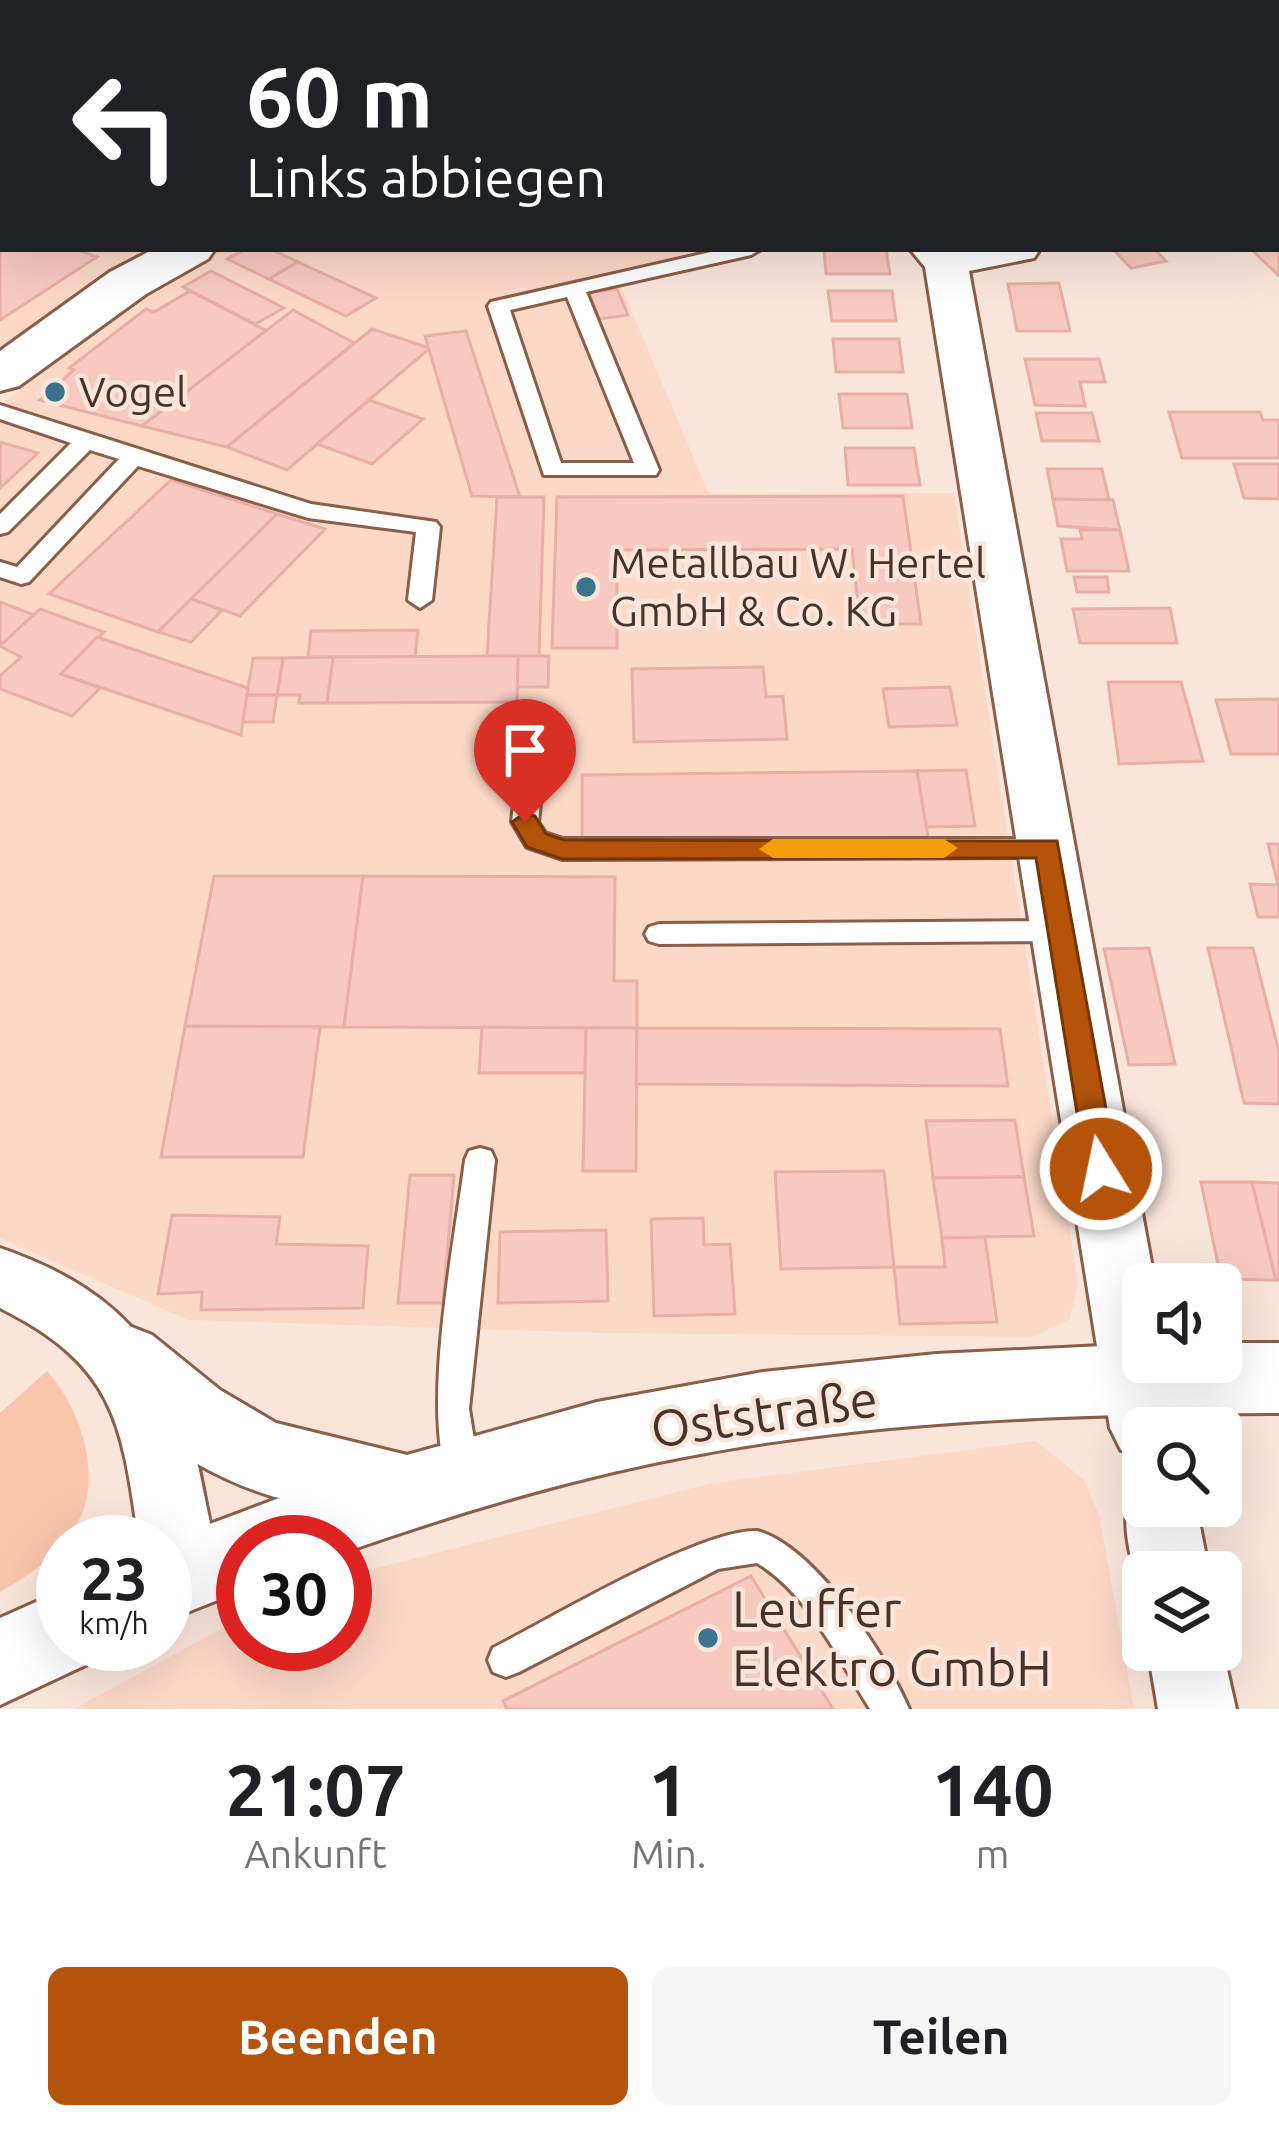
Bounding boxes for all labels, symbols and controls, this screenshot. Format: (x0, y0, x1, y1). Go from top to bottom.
icon: left (48, 48, 204, 204)
text: 60 m (246, 49, 433, 143)
text: Links abbiegen (246, 147, 606, 207)
place label: Vogel (79, 368, 187, 415)
marker: Vogel (42, 379, 68, 405)
place label: Metallbau W. Hertel GmbH & Co. KG (610, 539, 986, 634)
marker: Metallbau W. Hertel GmbH & Co. KG (573, 574, 599, 600)
pin (474, 699, 576, 822)
icon: arrive (492, 717, 558, 783)
position arrow (1038, 1106, 1164, 1232)
map controls (1122, 1263, 1242, 1671)
button: sound (1122, 1263, 1242, 1383)
street label: Oststraße (647, 1368, 881, 1458)
button: search (1122, 1407, 1242, 1527)
speed limit sign: 30 (216, 1515, 372, 1671)
text: 23 (80, 1544, 148, 1611)
button: layers (1122, 1551, 1242, 1671)
place label: Leuffer Elektro GmbH (732, 1579, 1052, 1696)
text: km/h (79, 1606, 149, 1640)
marker: Leuffer Elektro GmbH (695, 1625, 721, 1651)
text: 21:07 (225, 1749, 406, 1830)
text: 1 (648, 1749, 689, 1830)
text: 140 (932, 1749, 1054, 1830)
text: Ankunft (245, 1832, 387, 1875)
text: Min. (631, 1832, 706, 1875)
text: m (976, 1832, 1009, 1875)
button: Beenden (48, 1967, 628, 2105)
button: Teilen (652, 1967, 1231, 2105)

